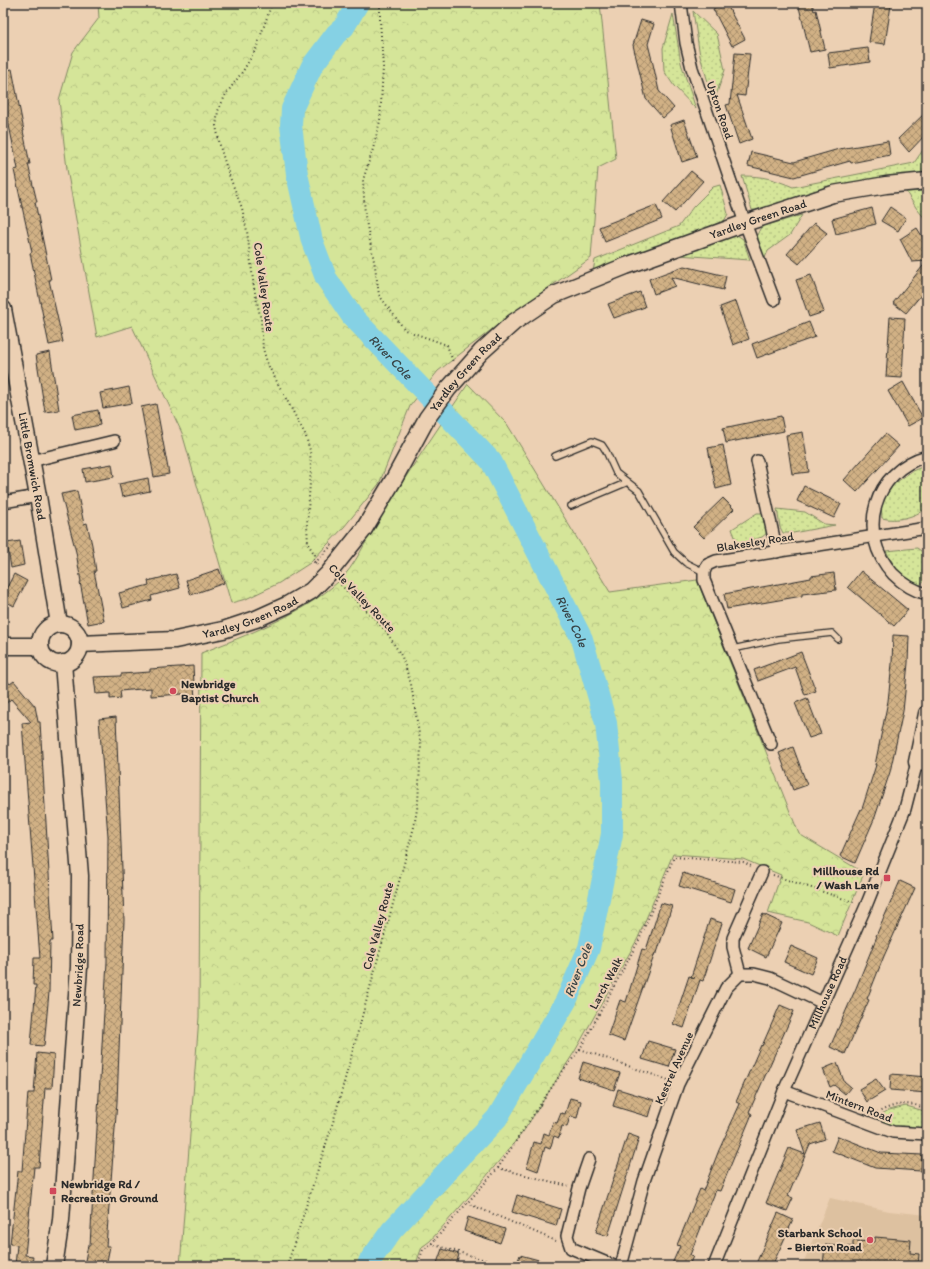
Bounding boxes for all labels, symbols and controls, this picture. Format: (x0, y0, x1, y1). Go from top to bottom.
street label: Upton Road (704, 79, 737, 141)
street label: Yardley Green Road (708, 196, 808, 242)
street label: Cole Valley Route (251, 241, 277, 333)
street label: Yardley Green Road (427, 330, 505, 415)
water label: River Cole (366, 331, 416, 383)
street label: Little Bromwich Road (15, 411, 49, 522)
street label: Blakesley Road (715, 529, 795, 555)
street label: Cole Valley Route (326, 561, 398, 635)
street label: Yardley Green Road (201, 593, 301, 641)
water label: River Cole (553, 593, 592, 649)
place label: Newbridge Baptist Church (181, 677, 259, 706)
marker: Newbridge Baptist Church (168, 686, 178, 696)
place label: Millhouse Rd / Wash Lane (813, 864, 880, 892)
marker: Millhouse Rd / Wash Lane (882, 873, 892, 883)
street label: Cole Valley Route (360, 880, 396, 971)
street label: Newbridge Road (69, 923, 86, 1007)
water label: River Cole (561, 940, 595, 999)
street label: Larch Walk (586, 954, 626, 1012)
street label: Millhouse Road (805, 954, 850, 1031)
street label: Kestrel Avenue (652, 1029, 696, 1106)
street label: Mintern Road (824, 1087, 895, 1125)
place label: Newbridge Rd / Recreation Ground (61, 1177, 158, 1205)
marker: Newbridge Rd / Recreation Ground (48, 1186, 58, 1196)
place label: Starbank School - Bierton Road (778, 1226, 863, 1254)
marker: Starbank School - Bierton Road (865, 1235, 875, 1245)

